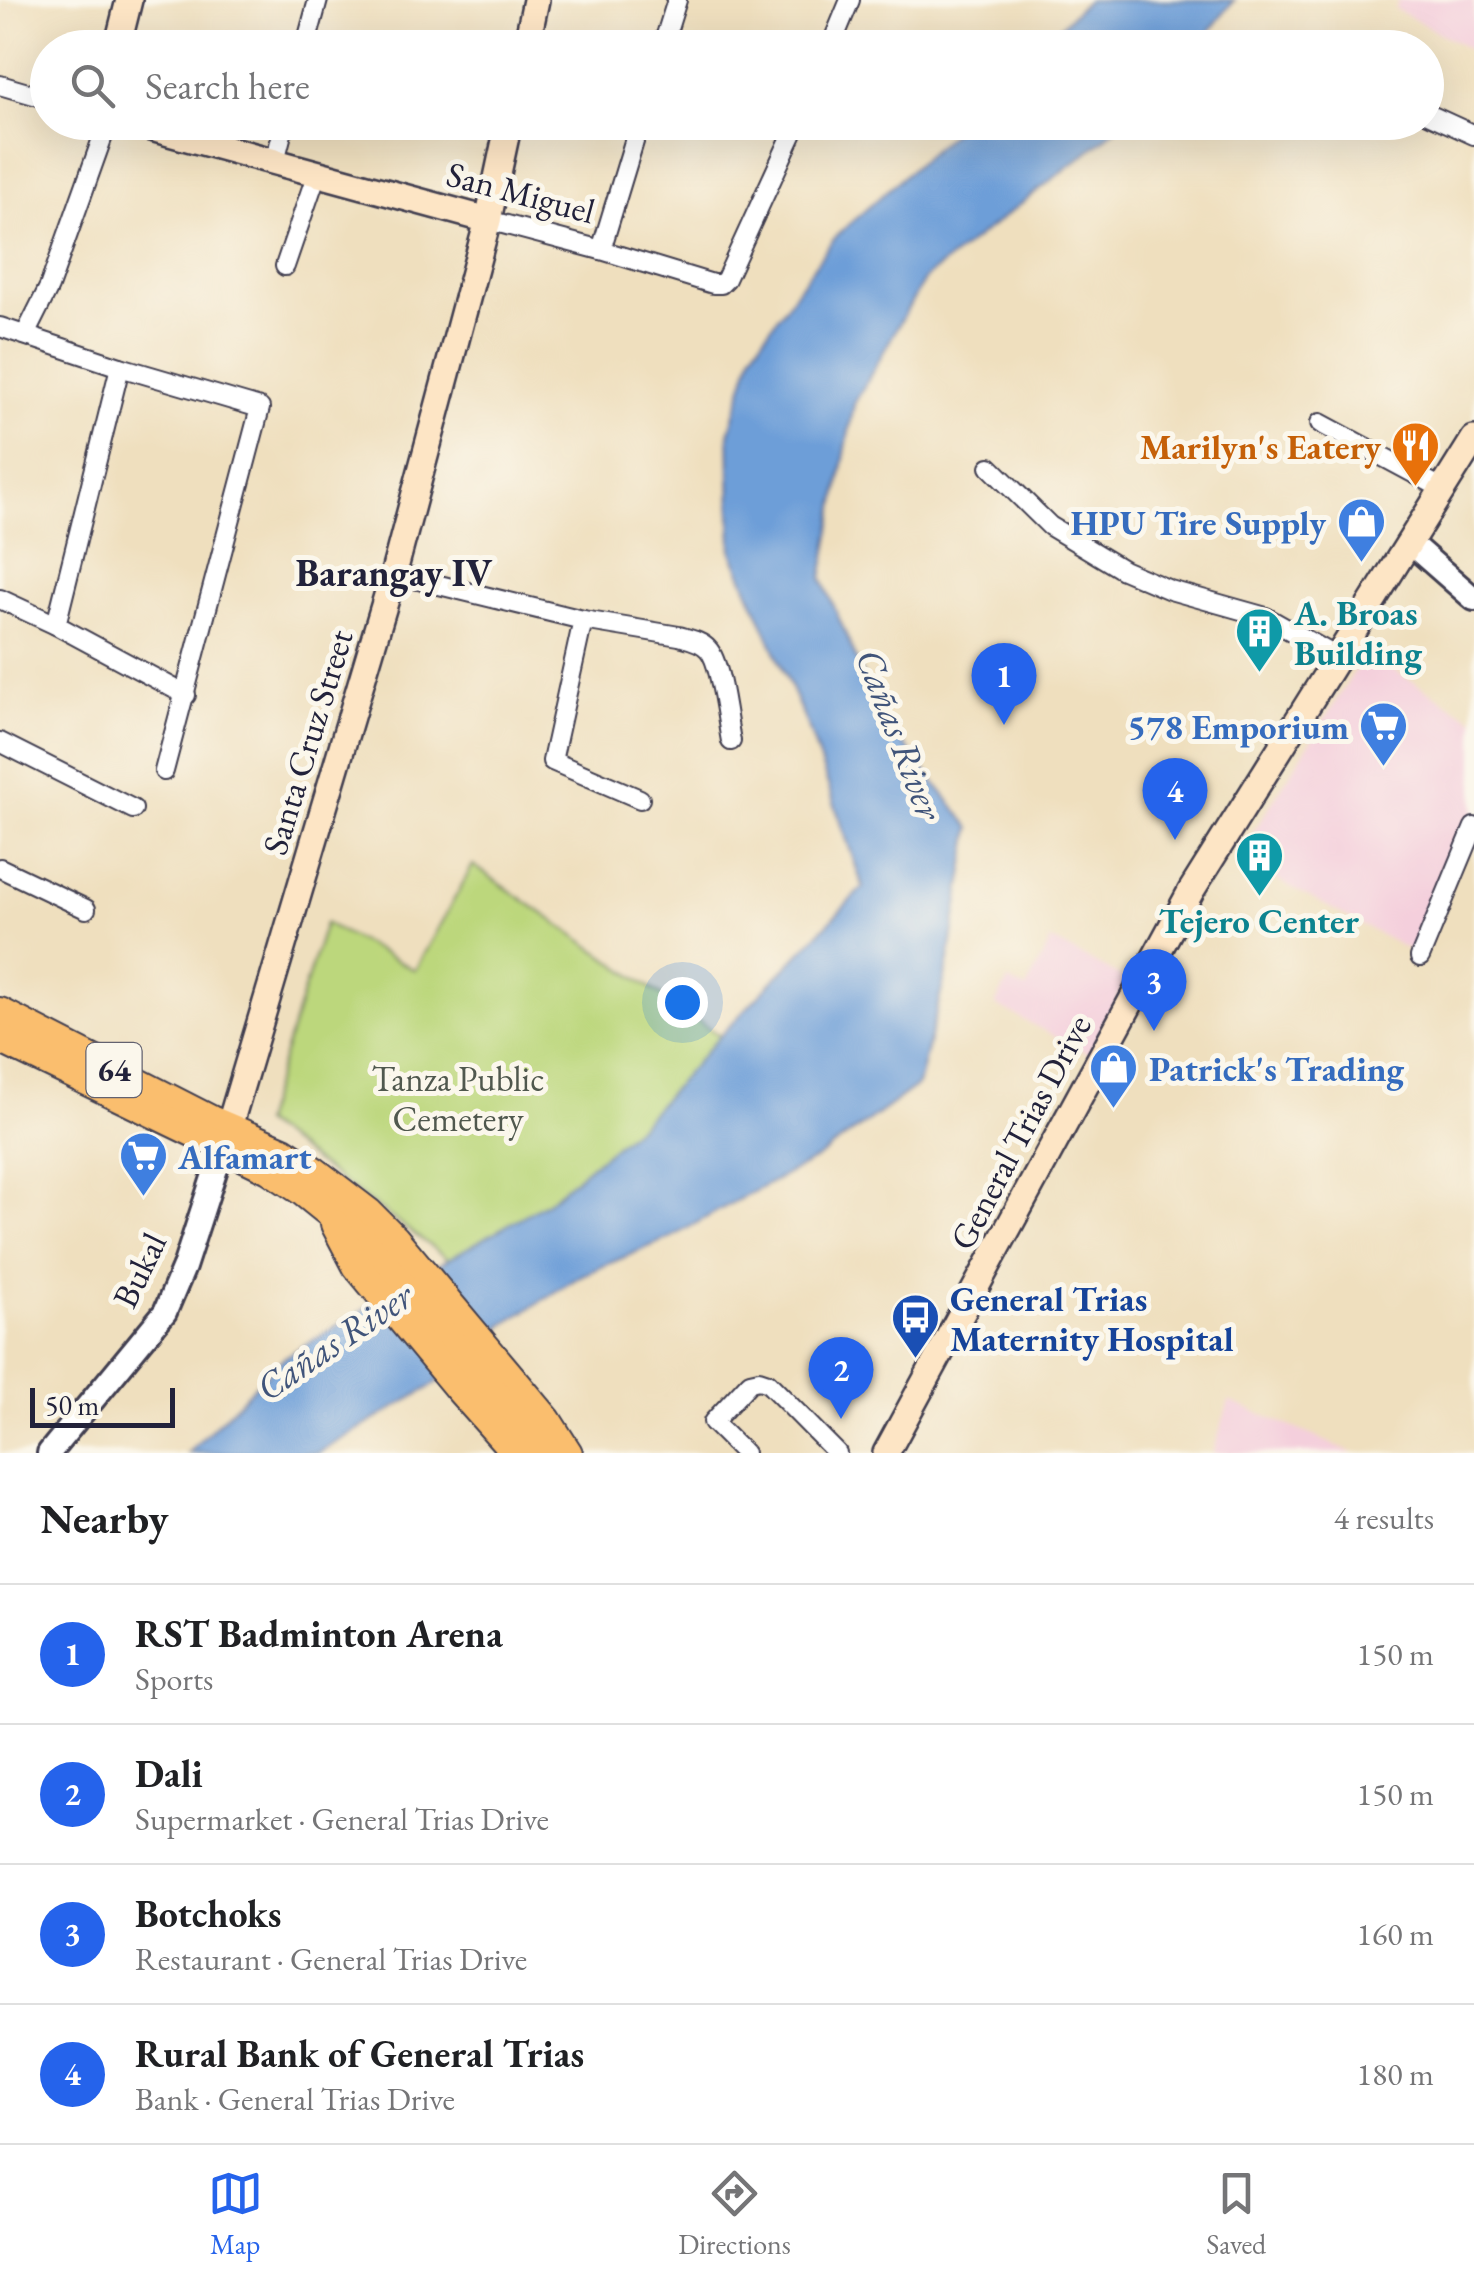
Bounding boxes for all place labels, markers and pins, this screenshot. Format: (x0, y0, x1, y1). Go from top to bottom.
restaurant icon: Marilyn's Eatery (1390, 420, 1442, 488)
place label: Marilyn's Eatery (1140, 424, 1382, 469)
shop icon: HPU Tire Supply (1335, 496, 1387, 564)
place label: HPU Tire Supply (1070, 500, 1327, 545)
place label: A. Broas Building (1293, 590, 1422, 675)
building icon: A. Broas Building (1233, 606, 1285, 674)
pin: 1 (972, 642, 1036, 725)
supermarket icon: 578 Emporium (1358, 700, 1410, 768)
place label: 578 Emporium (1128, 704, 1349, 749)
pin: 4 (1142, 758, 1208, 840)
building icon: Tejero Center (1233, 830, 1285, 898)
place label: Tejero Center (1159, 898, 1360, 943)
pin: 3 (1122, 948, 1186, 1031)
shop icon: Patrick's Trading (1088, 1042, 1140, 1110)
place label: Patrick's Trading (1149, 1046, 1405, 1091)
supermarket icon: Alfamart (117, 1130, 169, 1198)
place label: Alfamart (177, 1134, 312, 1179)
place label: General Trias Maternity Hospital (950, 1276, 1234, 1361)
bus stop icon: General Trias Maternity Hospital (889, 1292, 941, 1360)
pin: 2 (808, 1336, 874, 1419)

